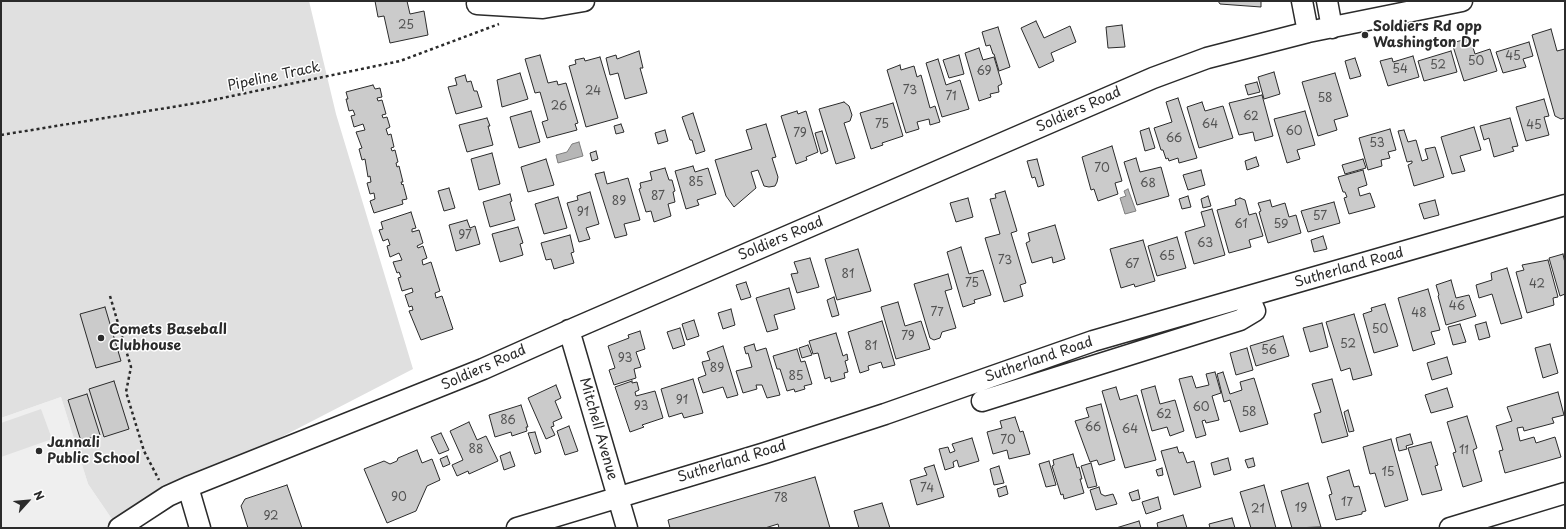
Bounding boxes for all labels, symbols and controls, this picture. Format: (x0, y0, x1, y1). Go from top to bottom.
house number: 25 (398, 19, 414, 33)
place label: Soldiers Rd opp Washington Dr (1373, 19, 1482, 52)
marker: Soldiers Rd opp Washington Dr (1360, 30, 1370, 40)
house number: 45 (1505, 50, 1521, 64)
house number: 50 (1468, 55, 1484, 69)
street label: Pipeline Track (226, 59, 322, 95)
house number: 52 (1430, 59, 1446, 73)
house number: 54 (1392, 63, 1408, 77)
house number: 69 (976, 65, 992, 79)
house number: 73 (903, 84, 917, 98)
street label: Soldiers Road (1034, 84, 1124, 136)
house number: 24 (585, 85, 601, 99)
house number: 71 (945, 90, 957, 104)
house number: 58 (1317, 92, 1333, 106)
house number: 26 (551, 100, 567, 114)
house number: 62 (1243, 110, 1259, 124)
house number: 75 (875, 118, 889, 132)
house number: 64 (1202, 118, 1218, 132)
house number: 45 (1526, 119, 1542, 133)
house number: 60 (1285, 125, 1303, 139)
house number: 79 (793, 127, 807, 141)
house number: 66 (1166, 132, 1182, 146)
house number: 53 (1369, 137, 1385, 151)
house number: 70 (1094, 162, 1110, 176)
house number: 85 (689, 176, 703, 190)
house number: 68 (1140, 177, 1156, 191)
house number: 87 (651, 190, 665, 204)
house number: 89 (612, 195, 626, 209)
house number: 91 (577, 206, 589, 220)
house number: 57 (1313, 210, 1327, 224)
street label: Soldiers Road (736, 214, 826, 264)
house number: 61 (1234, 218, 1248, 232)
house number: 59 (1274, 218, 1288, 232)
house number: 97 (458, 229, 472, 243)
house number: 63 (1197, 237, 1213, 251)
street label: Sutherland Road (1292, 244, 1406, 292)
house number: 65 (1159, 250, 1175, 264)
house number: 73 (998, 254, 1012, 268)
house number: 67 (1125, 258, 1139, 272)
house number: 81 (842, 268, 854, 282)
house number: 75 (965, 277, 979, 291)
house number: 42 (1529, 278, 1545, 292)
house number: 46 (1449, 300, 1465, 314)
house number: 77 (930, 306, 944, 320)
house number: 48 (1411, 307, 1427, 321)
place label: Comets Baseball Clubhouse (109, 322, 227, 354)
house number: 50 (1372, 323, 1388, 337)
house number: 79 (901, 330, 915, 344)
marker: Comets Baseball Clubhouse (96, 333, 106, 343)
street label: Sutherland Road (983, 334, 1095, 386)
house number: 52 (1340, 338, 1356, 352)
house number: 81 (865, 340, 877, 354)
street label: Soldiers Road (439, 342, 529, 394)
house number: 56 (1261, 344, 1277, 358)
house number: 93 (618, 352, 632, 366)
house number: 89 (710, 362, 724, 376)
house number: 85 (789, 370, 803, 384)
street label: Mitchell Avenue (575, 376, 621, 482)
house number: 91 (676, 394, 688, 408)
house number: 93 (634, 400, 648, 414)
house number: 60 (1192, 401, 1210, 415)
house number: 58 (1241, 406, 1257, 420)
house number: 62 (1156, 408, 1172, 422)
house number: 86 (500, 414, 516, 428)
house number: 66 (1085, 421, 1101, 435)
house number: 64 (1122, 423, 1138, 437)
house number: 70 (1000, 434, 1016, 448)
place label: Jannali Public School (47, 435, 140, 468)
street label: Sutherland Road (676, 437, 788, 487)
house number: 88 (469, 443, 483, 457)
house number: 11 (1459, 444, 1469, 458)
marker: Jannali Public School (34, 446, 44, 456)
house number: 15 (1381, 466, 1395, 480)
north arrow (8, 481, 48, 521)
house number: 74 (920, 482, 934, 496)
text: N (30, 488, 49, 503)
house number: 90 (391, 491, 407, 505)
house number: 78 (774, 492, 788, 506)
house number: 17 (1341, 496, 1353, 510)
house number: 19 (1295, 502, 1307, 516)
house number: 21 (1251, 503, 1265, 517)
house number: 92 (263, 510, 279, 524)

